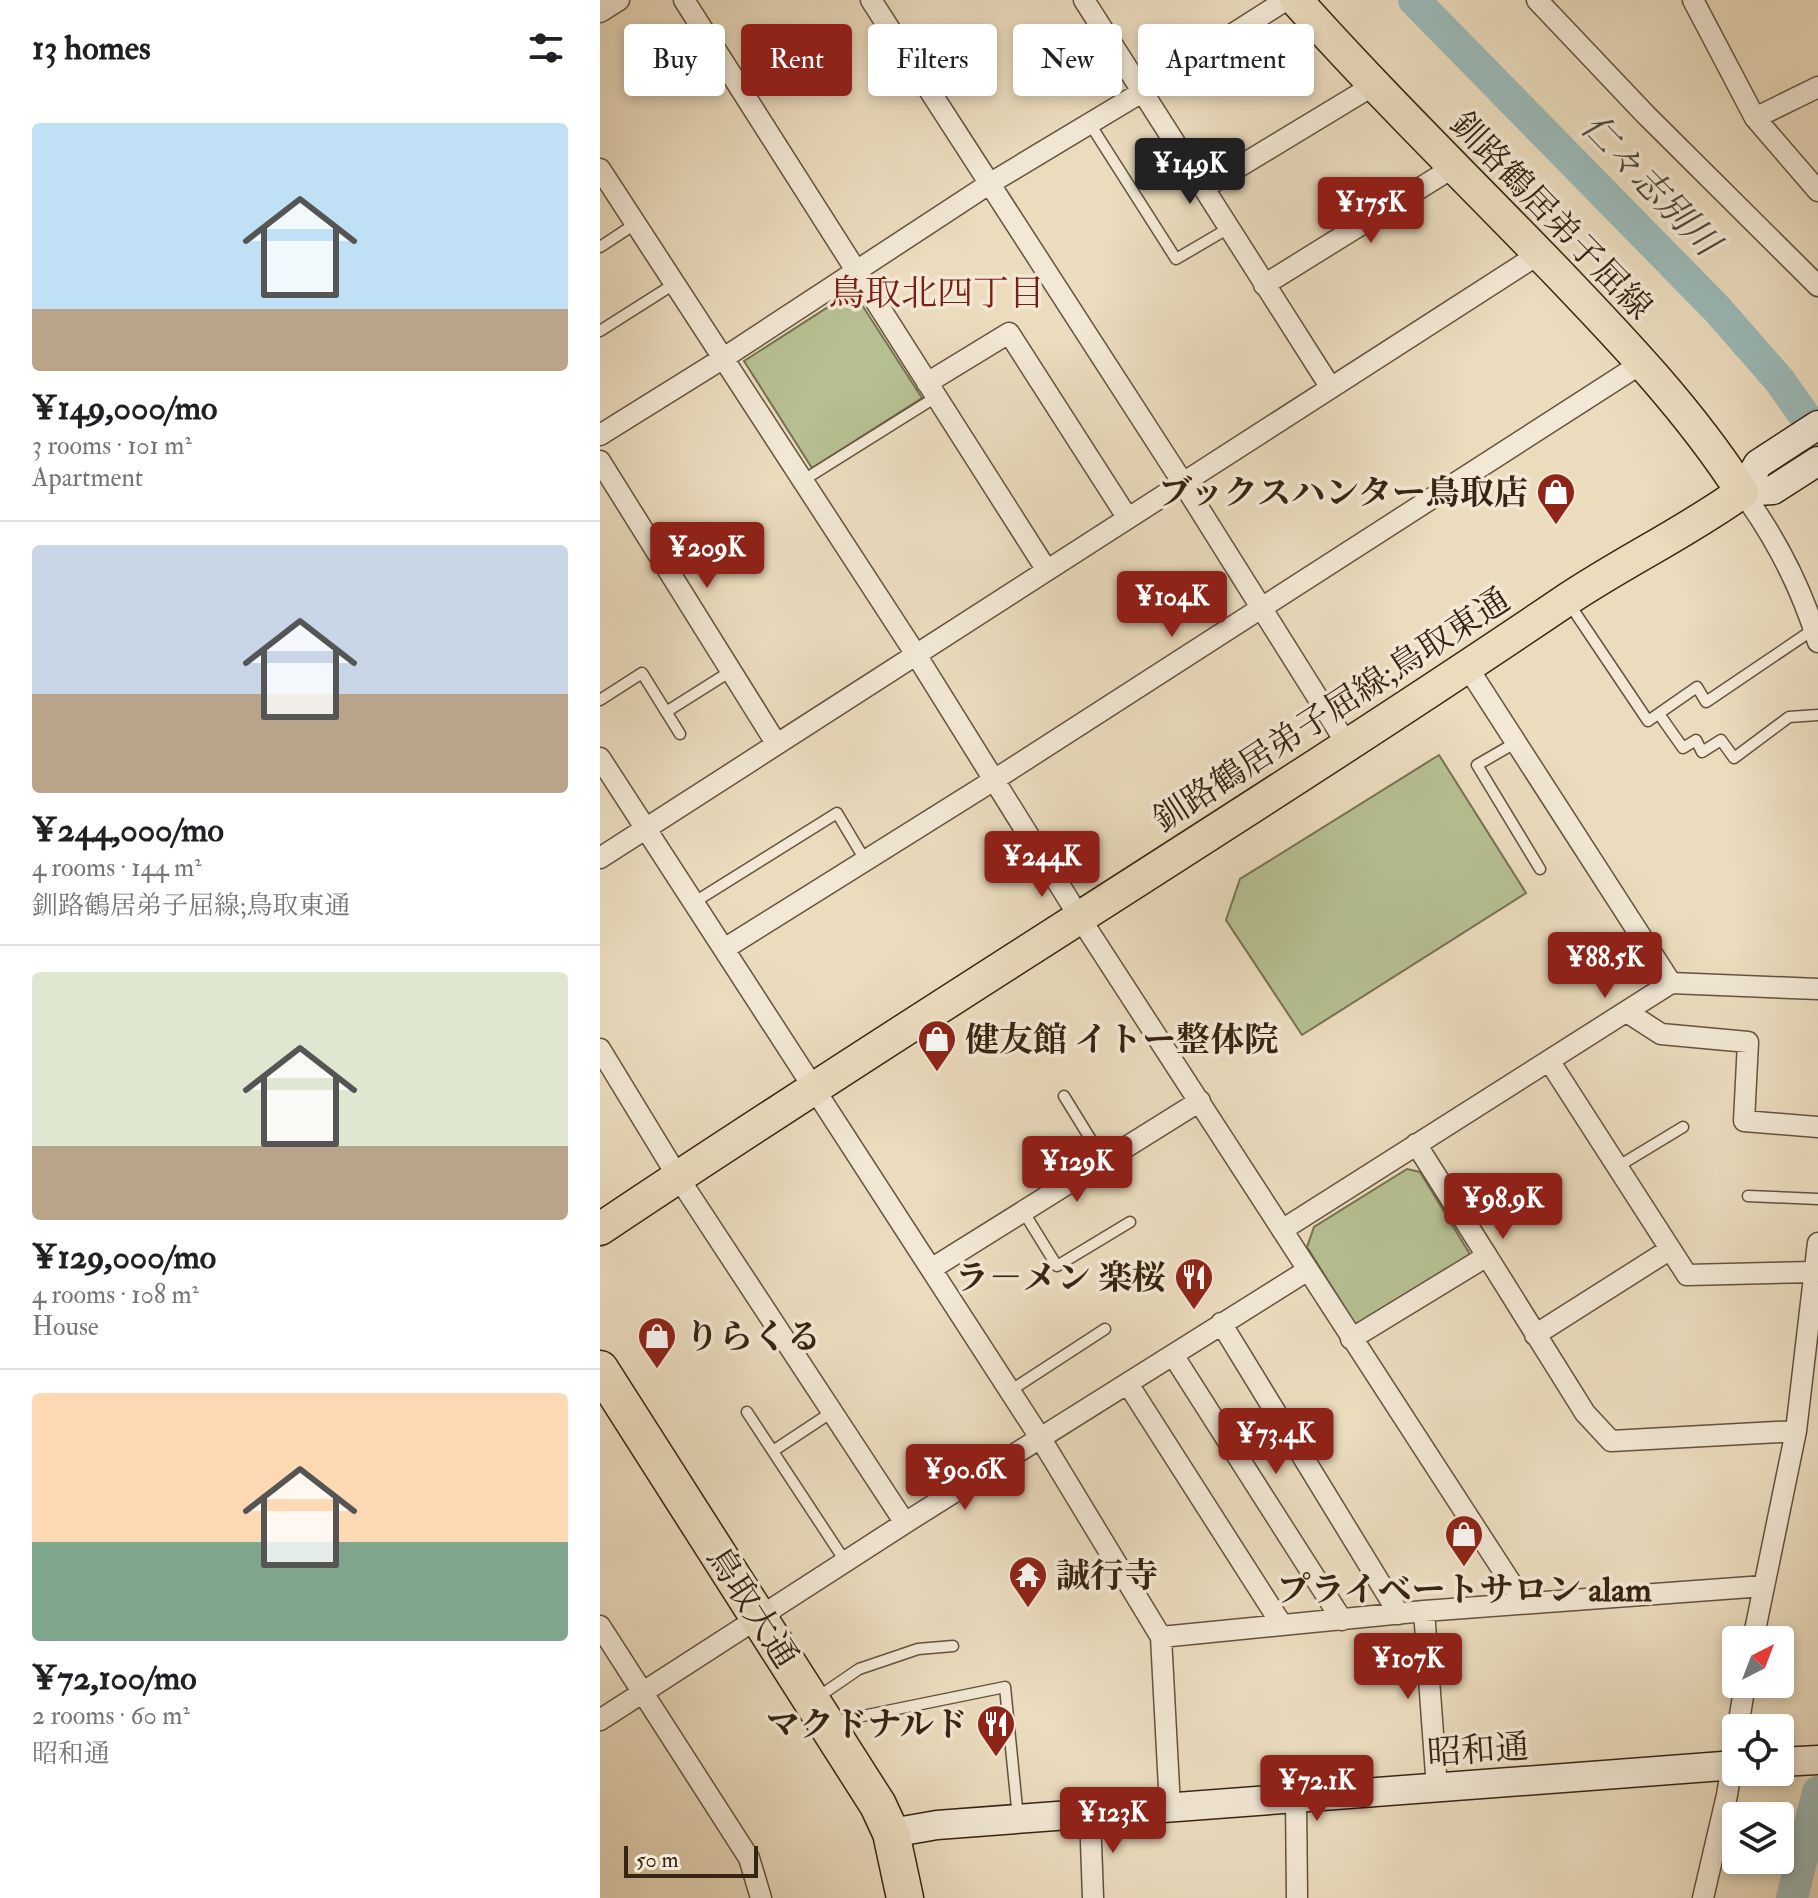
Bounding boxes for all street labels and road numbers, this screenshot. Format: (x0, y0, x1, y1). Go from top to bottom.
street label: 釧路鶴居弟子屈線 (1441, 103, 1661, 329)
street label: 釧路鶴居弟子屈線;鳥取東通 (1145, 579, 1518, 842)
street label: 鳥取大通 (697, 1539, 807, 1677)
street label: 昭和通 (1426, 1725, 1530, 1776)

